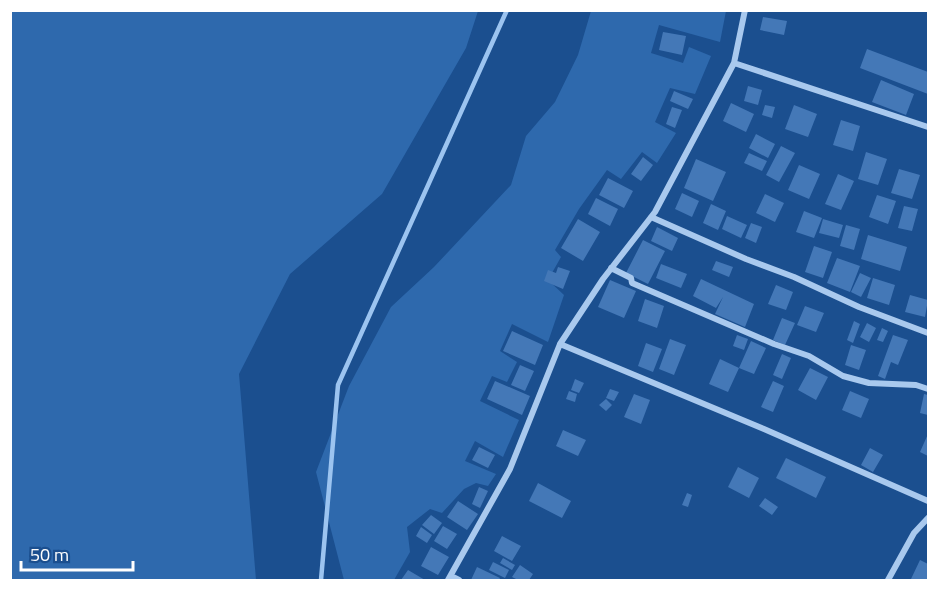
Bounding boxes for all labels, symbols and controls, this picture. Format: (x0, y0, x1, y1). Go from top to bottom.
scale bar (21, 534, 134, 572)
text: 50 m (30, 541, 69, 568)

